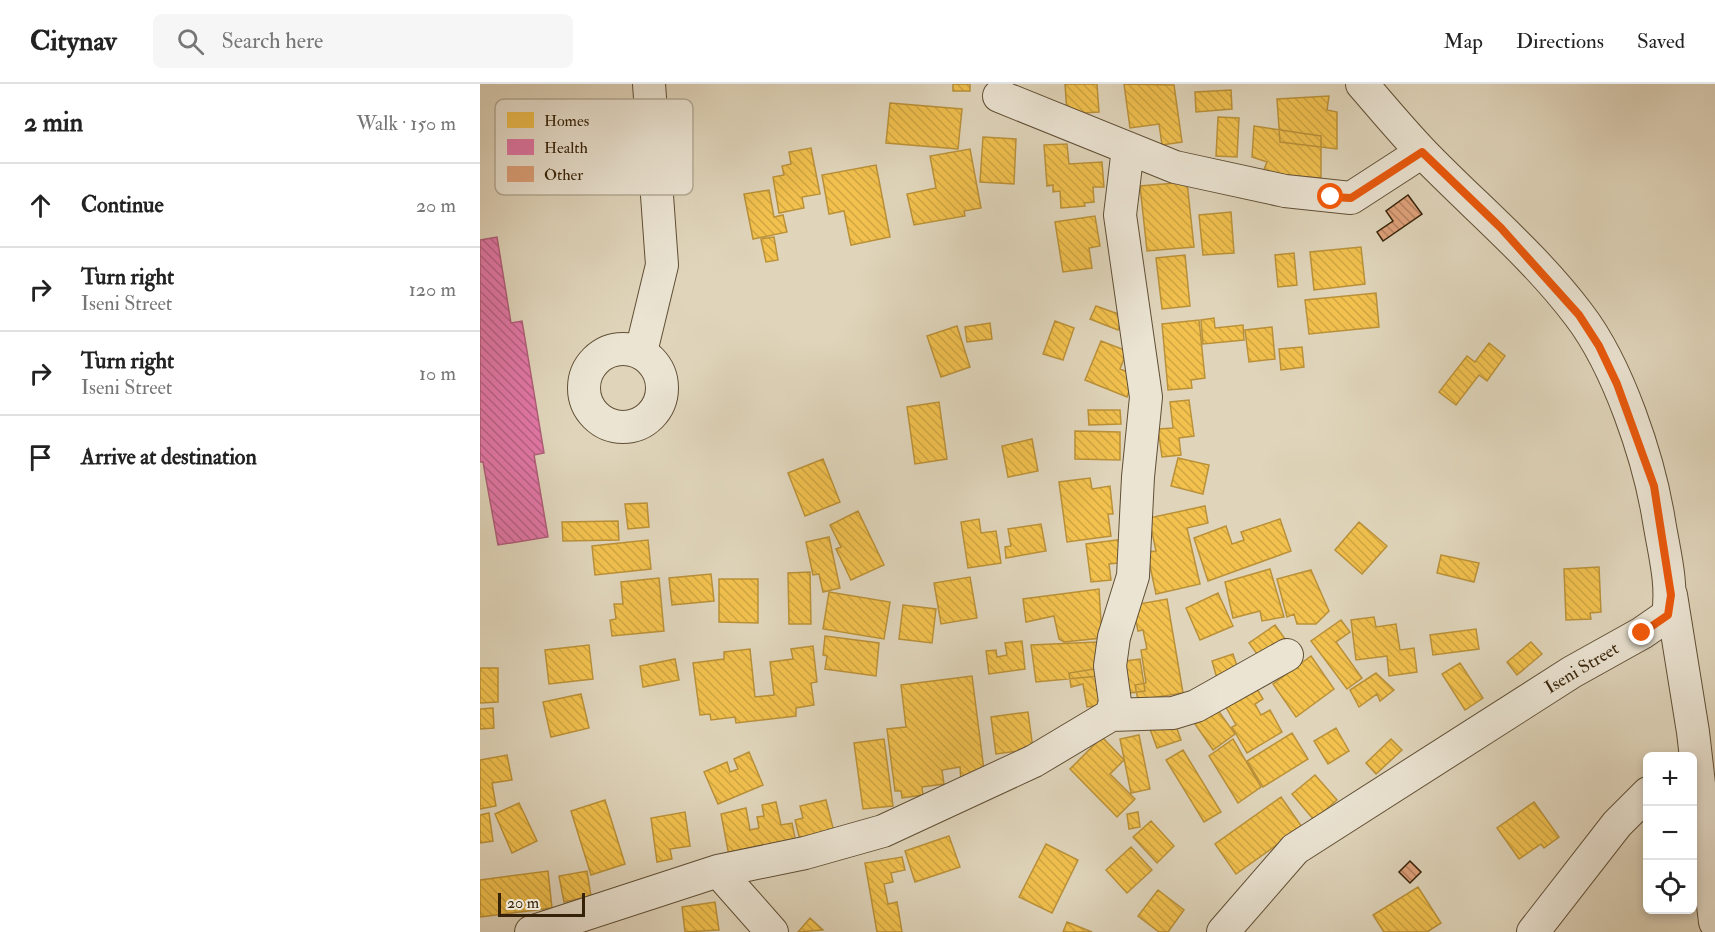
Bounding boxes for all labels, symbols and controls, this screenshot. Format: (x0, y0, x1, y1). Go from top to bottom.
search box (153, 14, 573, 68)
text: Citynav (30, 24, 117, 59)
icon: search (174, 25, 207, 58)
text: Search here (222, 27, 323, 55)
text: Map (1443, 28, 1483, 55)
text: Directions (1516, 28, 1604, 55)
text: Saved (1637, 28, 1685, 55)
legend (495, 99, 693, 195)
text: 2 min (24, 107, 83, 139)
text: Walk · 150 m (356, 111, 456, 136)
text: Homes (544, 111, 589, 131)
text: Health (544, 138, 588, 158)
text: Other (544, 165, 583, 185)
route start (1317, 183, 1343, 209)
icon: ahead (24, 189, 57, 222)
text: Continue (81, 191, 164, 219)
text: 20 m (416, 193, 456, 218)
text: Turn right (81, 263, 174, 291)
icon: right (24, 273, 57, 306)
text: 120 m (409, 277, 456, 302)
text: Iseni Street (81, 291, 172, 316)
text: Turn right (81, 347, 174, 375)
icon: right (24, 357, 57, 390)
text: 10 m (419, 361, 456, 386)
text: Iseni Street (81, 375, 172, 400)
icon: arrive (24, 441, 57, 474)
text: Arrive at destination (81, 443, 257, 471)
route end (1628, 619, 1654, 645)
street label: Iseni Street (1541, 637, 1623, 699)
map controls (1643, 752, 1697, 914)
button: + (1643, 752, 1697, 806)
button: − (1643, 806, 1697, 860)
button: locate (1643, 860, 1697, 914)
scale bar (498, 890, 585, 918)
text: 20 m (507, 893, 539, 913)

